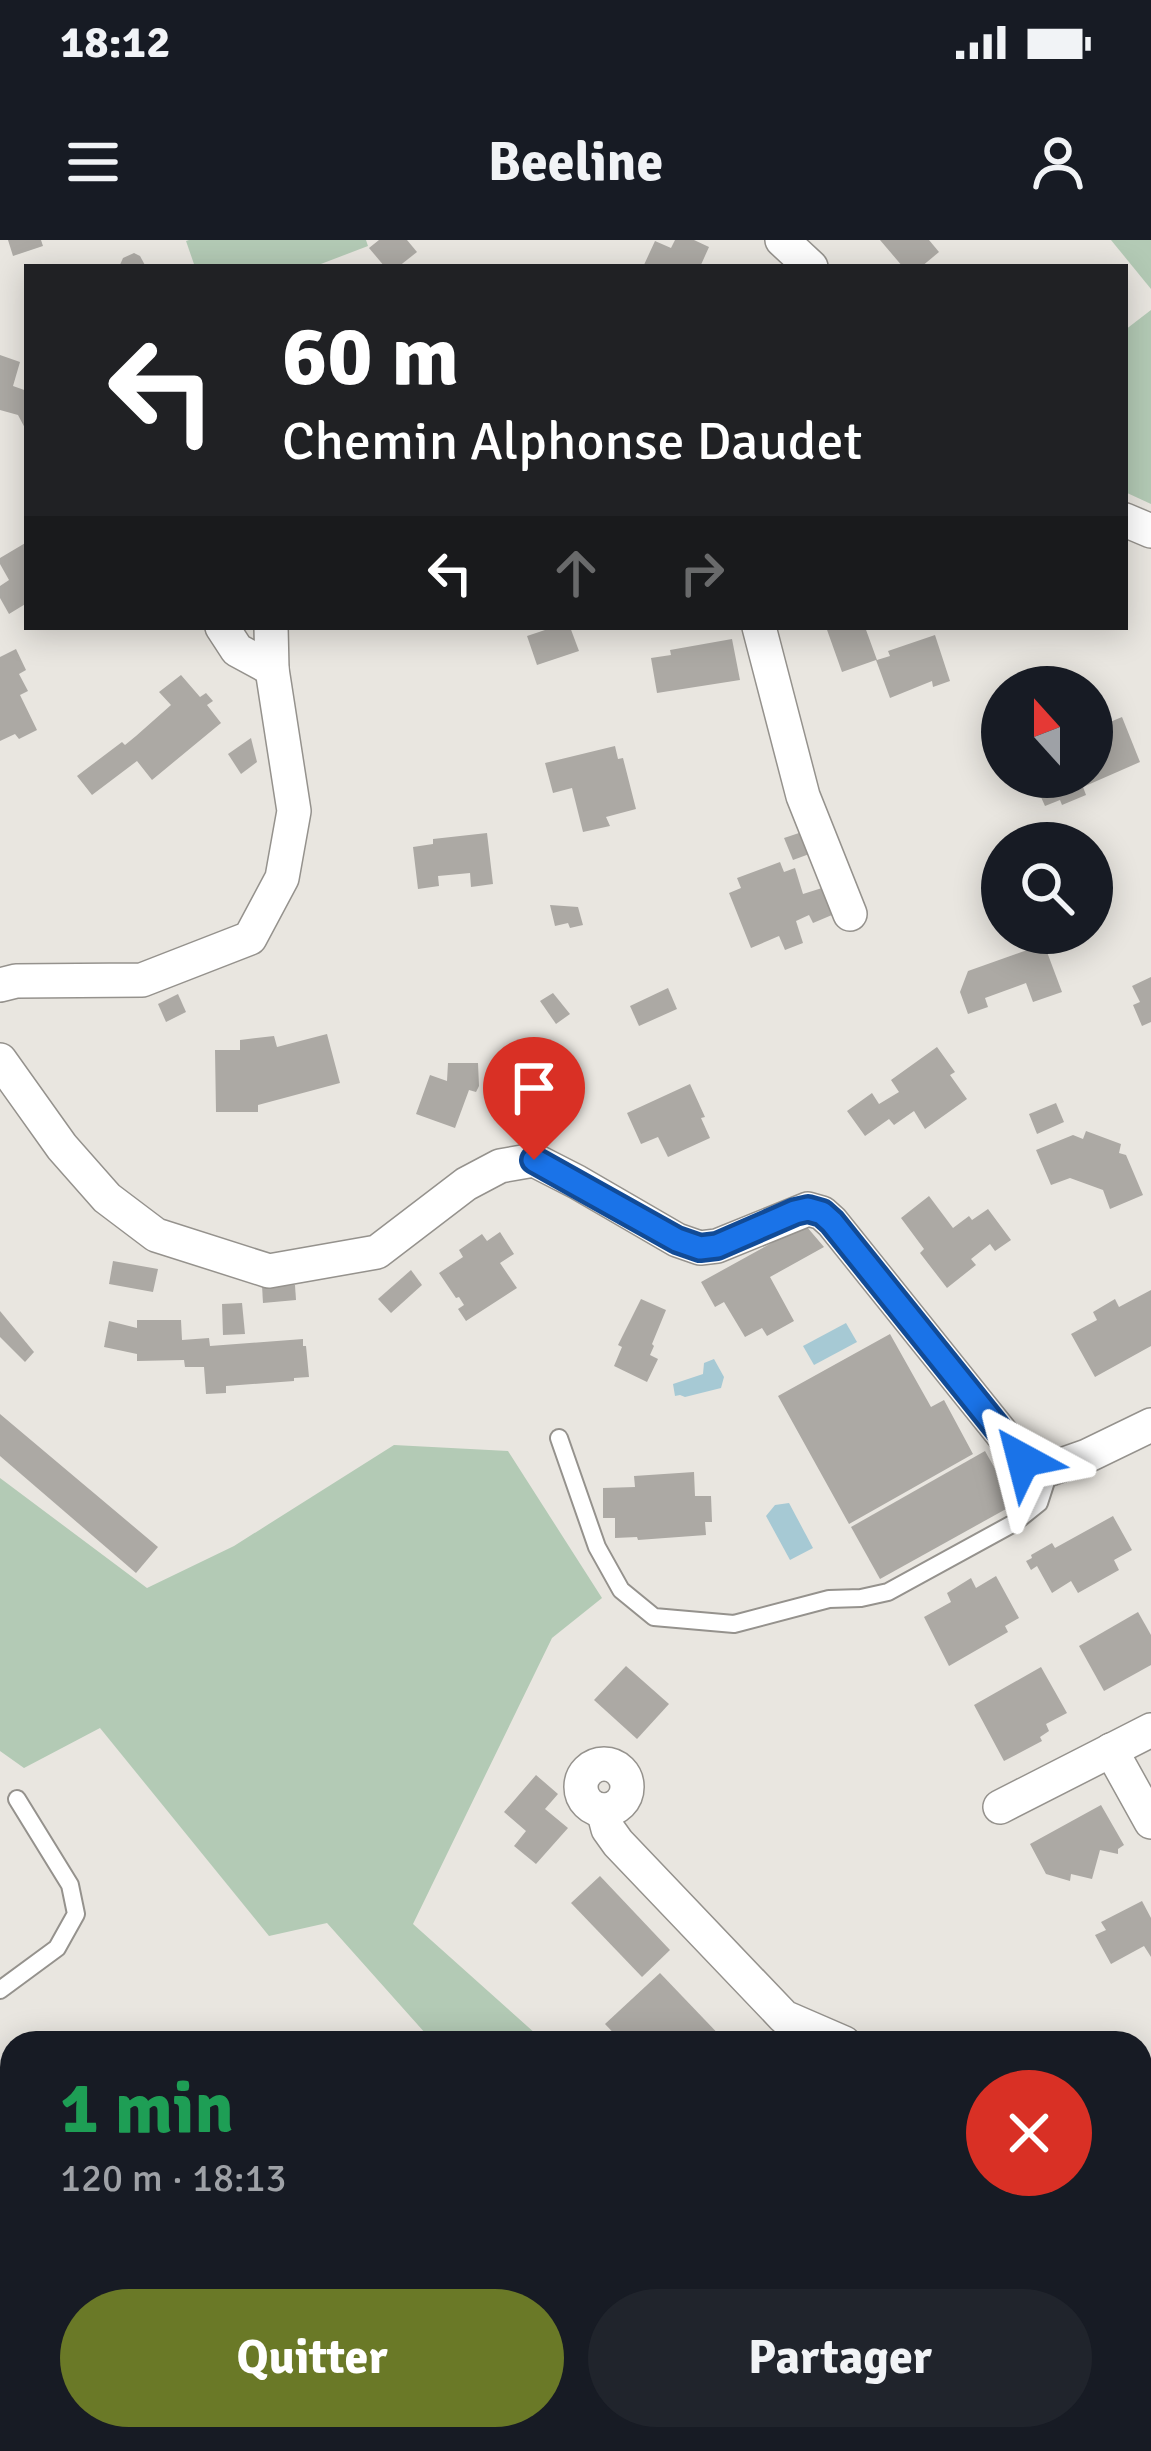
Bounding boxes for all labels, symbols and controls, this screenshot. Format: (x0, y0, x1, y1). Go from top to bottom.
text: 18:12 (60, 15, 170, 70)
icon: menu (60, 129, 126, 195)
text: Beeline (488, 129, 663, 196)
icon: person (1025, 129, 1091, 195)
text: 60 m (282, 305, 459, 409)
icon: left (84, 312, 240, 468)
text: Chemin Alphonse Daudet (282, 408, 862, 475)
icon: left (417, 540, 483, 606)
icon: ahead (543, 540, 609, 606)
icon: right (669, 540, 735, 606)
north arrow (981, 666, 1113, 798)
map controls (981, 666, 1113, 954)
button: search (981, 822, 1113, 954)
pin (483, 1037, 585, 1160)
icon: arrive (501, 1055, 567, 1121)
position arrow (960, 1397, 1086, 1523)
text: 1 min (60, 2064, 234, 2153)
button: close (966, 2070, 1092, 2196)
text: 120 m · 18:13 (60, 2154, 287, 2202)
button: Quitter (60, 2289, 564, 2427)
button: Partager (588, 2289, 1092, 2427)

